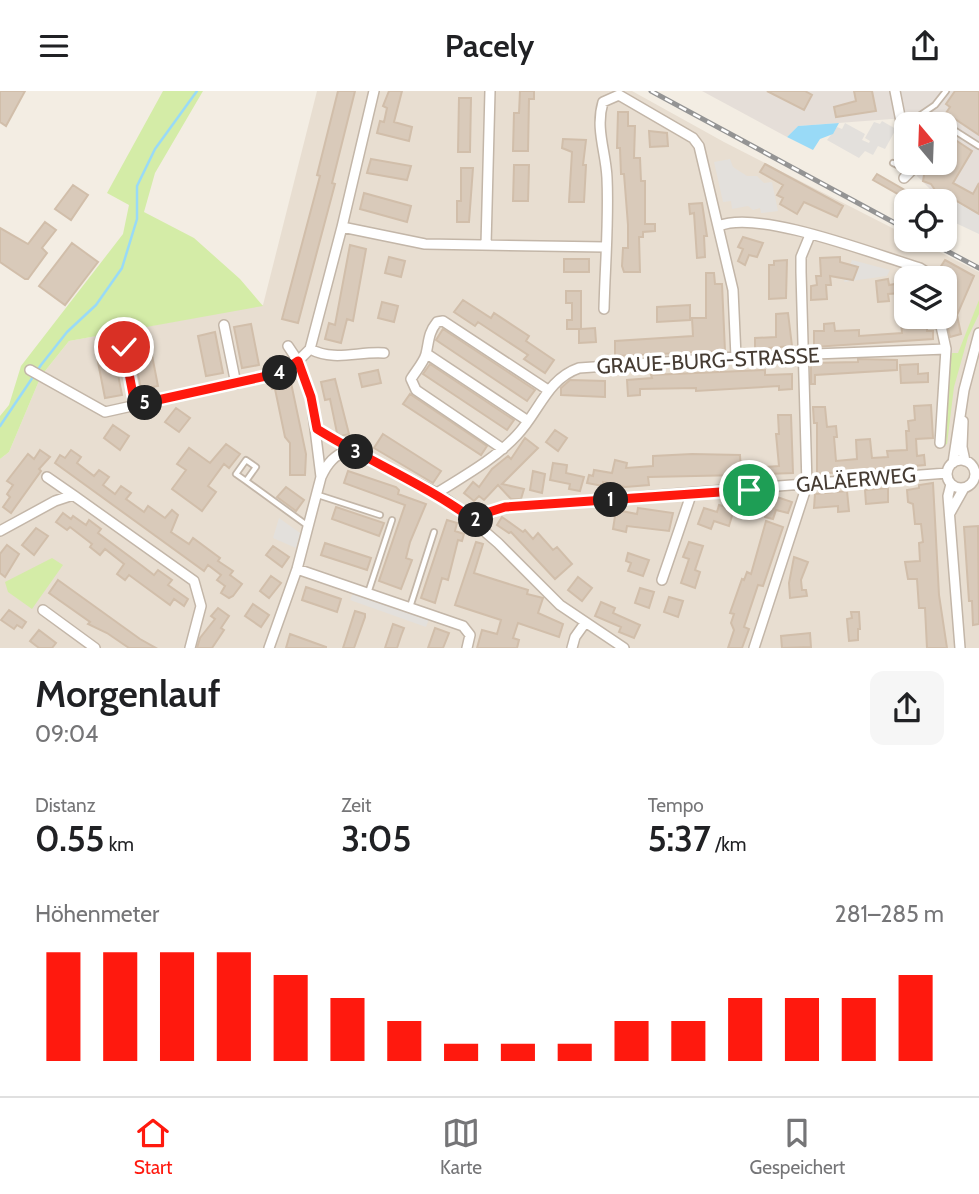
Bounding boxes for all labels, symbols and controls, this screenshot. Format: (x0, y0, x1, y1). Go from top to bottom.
text: Pacely (445, 26, 534, 65)
icon: menu (35, 27, 73, 65)
icon: share (906, 27, 944, 65)
north arrow (894, 112, 957, 175)
map controls (894, 112, 957, 329)
button: locate (894, 189, 957, 252)
button: layers (894, 266, 957, 329)
pin (94, 317, 154, 377)
icon: check (105, 328, 143, 366)
street label: GRAUE-BURG-STRASSE (596, 342, 820, 379)
pin: 4 (262, 355, 298, 391)
text: 4 (274, 361, 285, 384)
pin: 5 (128, 385, 162, 421)
text: 5 (139, 391, 150, 414)
pin: 3 (338, 435, 374, 469)
text: 3 (350, 440, 361, 463)
pin (719, 460, 779, 520)
street label: GALÄERWEG (795, 462, 917, 497)
icon: arrive (730, 471, 768, 509)
pin: 1 (594, 483, 628, 517)
text: 1 (607, 488, 614, 511)
pin: 2 (458, 503, 494, 537)
text: 2 (470, 508, 481, 531)
text: Morgenlauf (35, 670, 221, 717)
button: share (870, 671, 944, 745)
text: 09:04 (35, 720, 98, 748)
text: Distanz (35, 794, 96, 817)
text: Zeit (341, 794, 371, 817)
text: Tempo (648, 794, 704, 817)
text: 0.55 (35, 817, 104, 860)
text: 3:05 (341, 817, 411, 860)
text: 5:37 (648, 817, 711, 860)
text: km (104, 833, 134, 856)
text: /km (711, 833, 746, 856)
text: Höhenmeter (35, 900, 159, 928)
text: 281–285 m (835, 900, 944, 928)
tab: Start (134, 1114, 173, 1179)
tab: Karte (440, 1114, 482, 1179)
tab: Gespeichert (750, 1114, 845, 1179)

